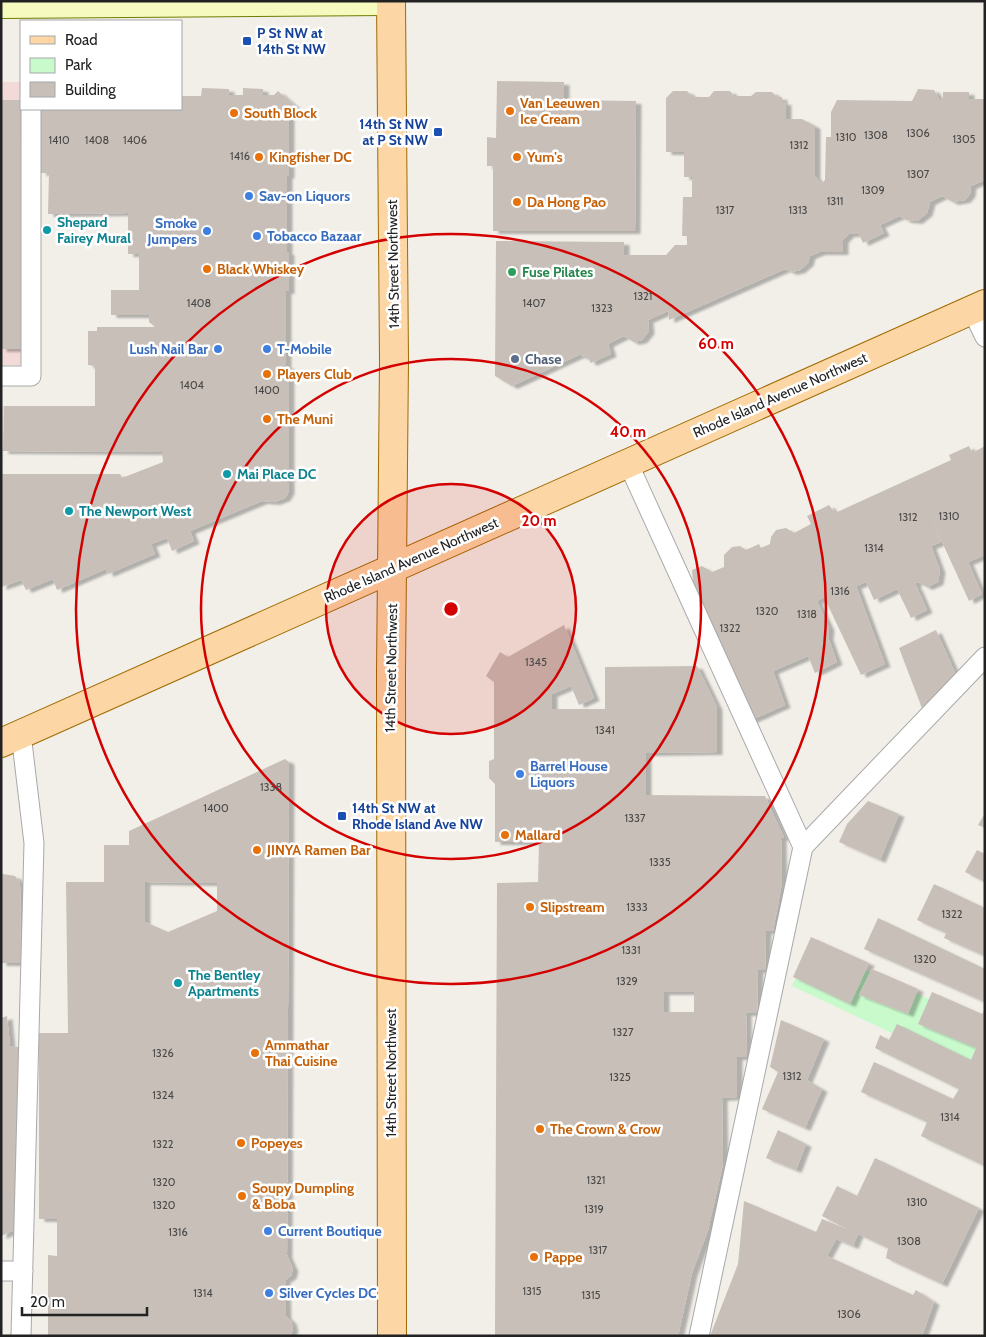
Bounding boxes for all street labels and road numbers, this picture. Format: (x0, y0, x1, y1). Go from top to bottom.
street label: 14th Street Northwest (383, 199, 403, 329)
street label: Rhode Island Avenue Northwest (690, 348, 870, 442)
street label: Rhode Island Avenue Northwest (321, 513, 501, 607)
street label: 14th Street Northwest (381, 603, 401, 733)
street label: 14th Street Northwest (382, 1008, 400, 1137)

